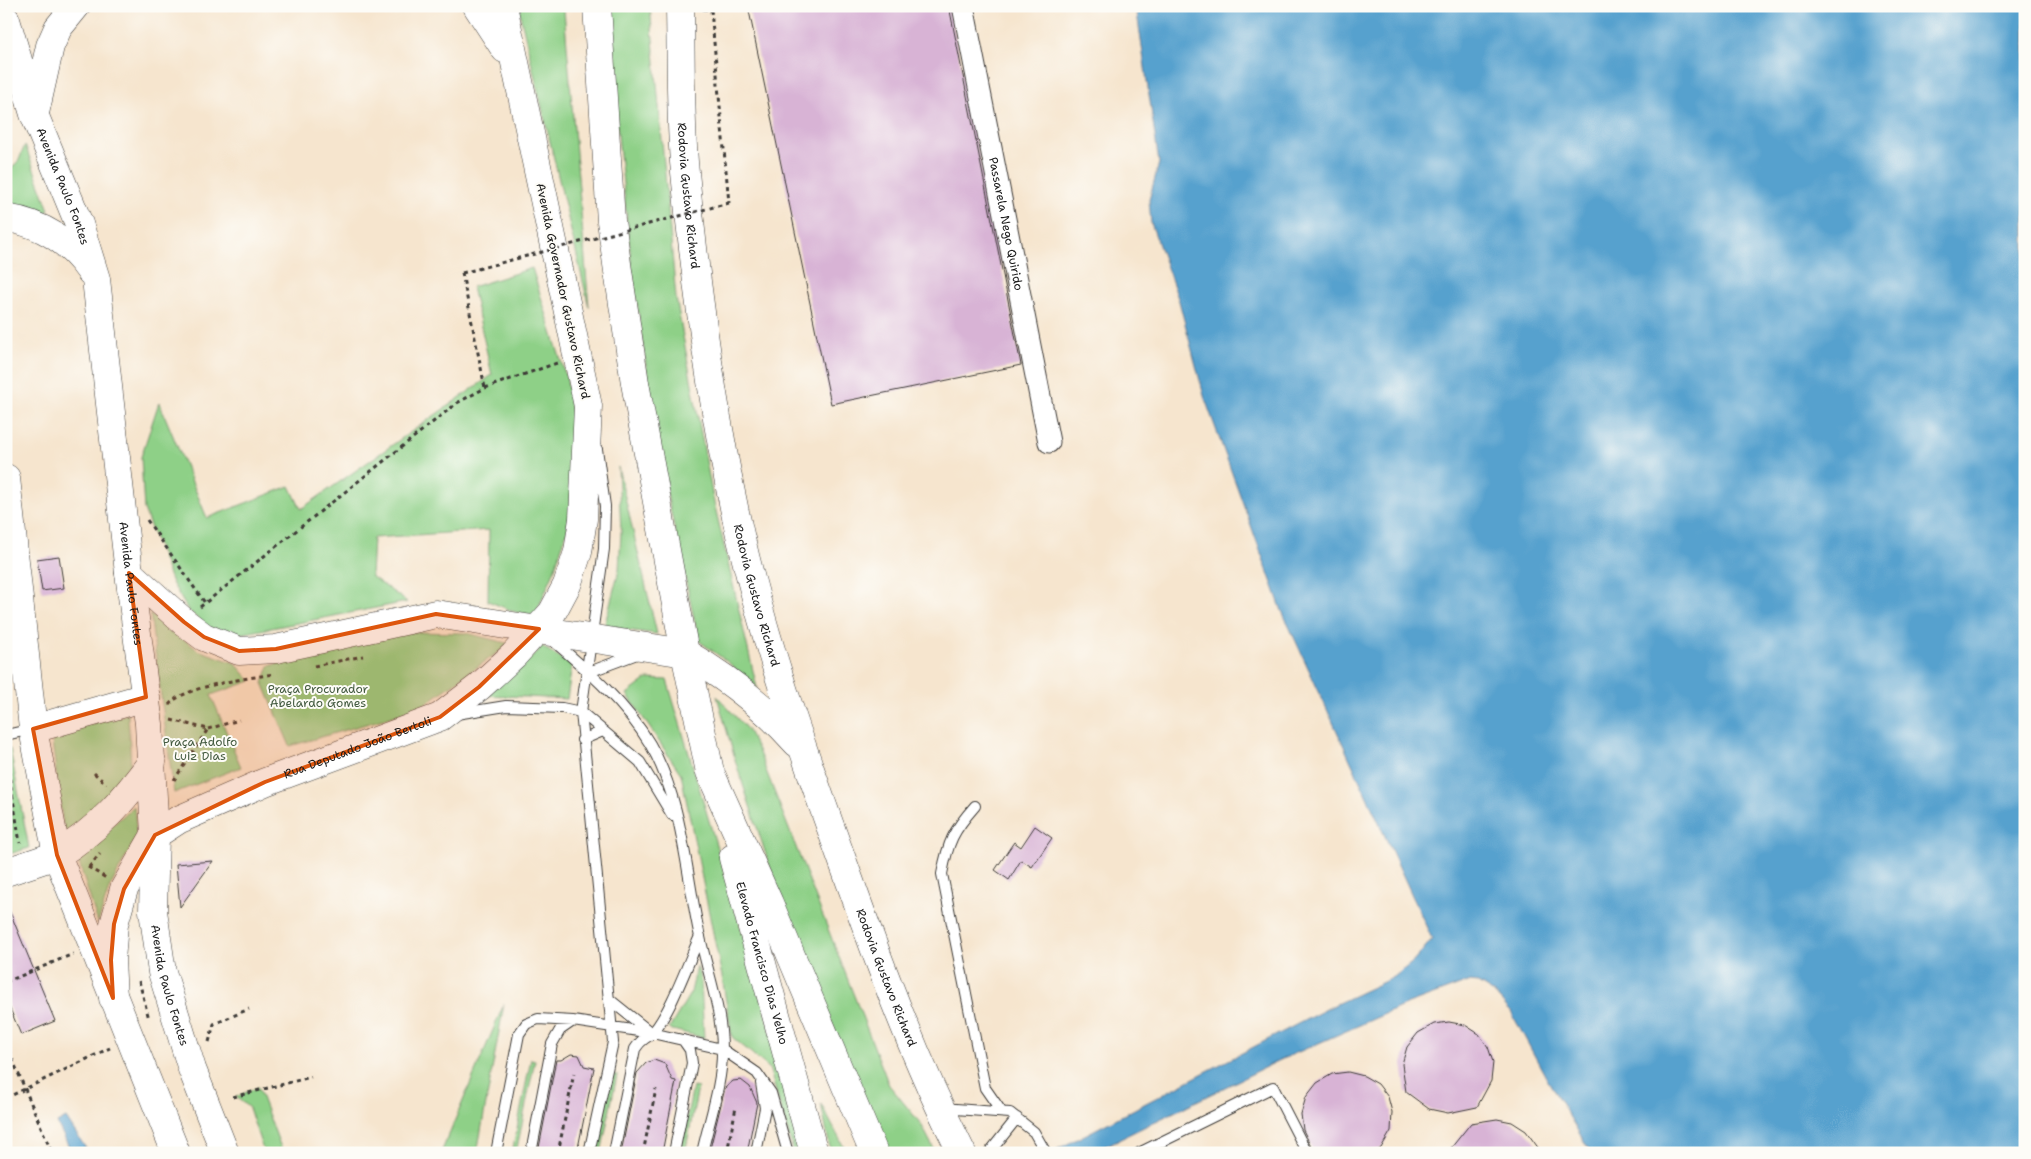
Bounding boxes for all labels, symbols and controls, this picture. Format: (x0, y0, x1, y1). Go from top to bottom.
street label: Rodovia Gustavo Richard (674, 122, 703, 270)
street label: Avenida Paulo Fontes (32, 125, 93, 247)
street label: Passarela Nego Quirido (985, 156, 1027, 292)
street label: Avenida Governador Gustavo Richard (532, 182, 594, 401)
street label: Avenida Paulo Fontes (115, 521, 147, 647)
street label: Rodovia Gustavo Richard (730, 522, 784, 669)
park label: Praça Procurador Abelardo Gomes (268, 681, 369, 711)
street label: Rua Deputado João Bertoli (281, 713, 434, 782)
park label: Praça Adolfo Luiz Dias (163, 734, 237, 764)
street label: Elevado Francisco Dias Velho (732, 880, 792, 1046)
street label: Rodovia Gustavo Richard (852, 906, 920, 1050)
street label: Avenida Paulo Fontes (147, 923, 192, 1048)

